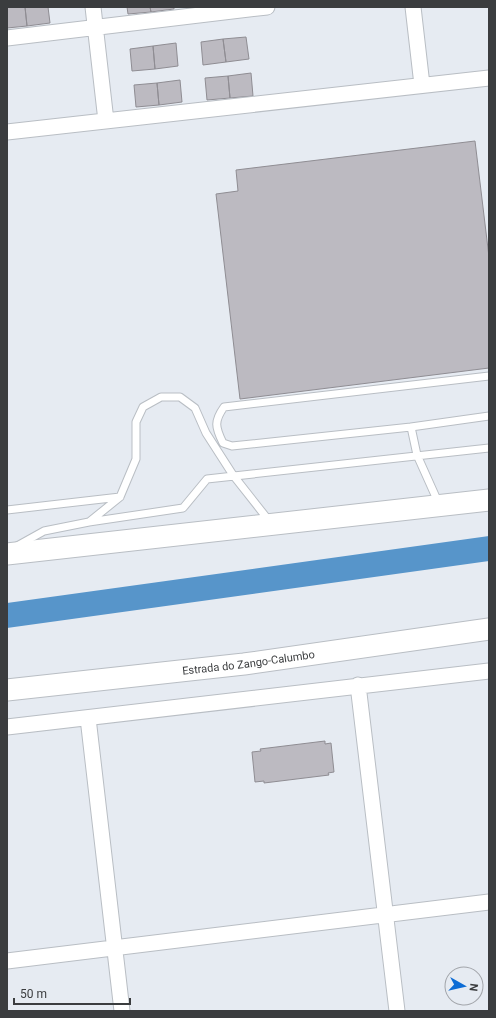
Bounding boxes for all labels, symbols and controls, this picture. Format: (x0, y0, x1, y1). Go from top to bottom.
street label: Estrada do Zango-Calumbo (182, 647, 316, 677)
north arrow (444, 966, 484, 1006)
scale bar (14, 980, 130, 1006)
text: N (466, 983, 480, 992)
text: 50 m (20, 987, 47, 1001)

